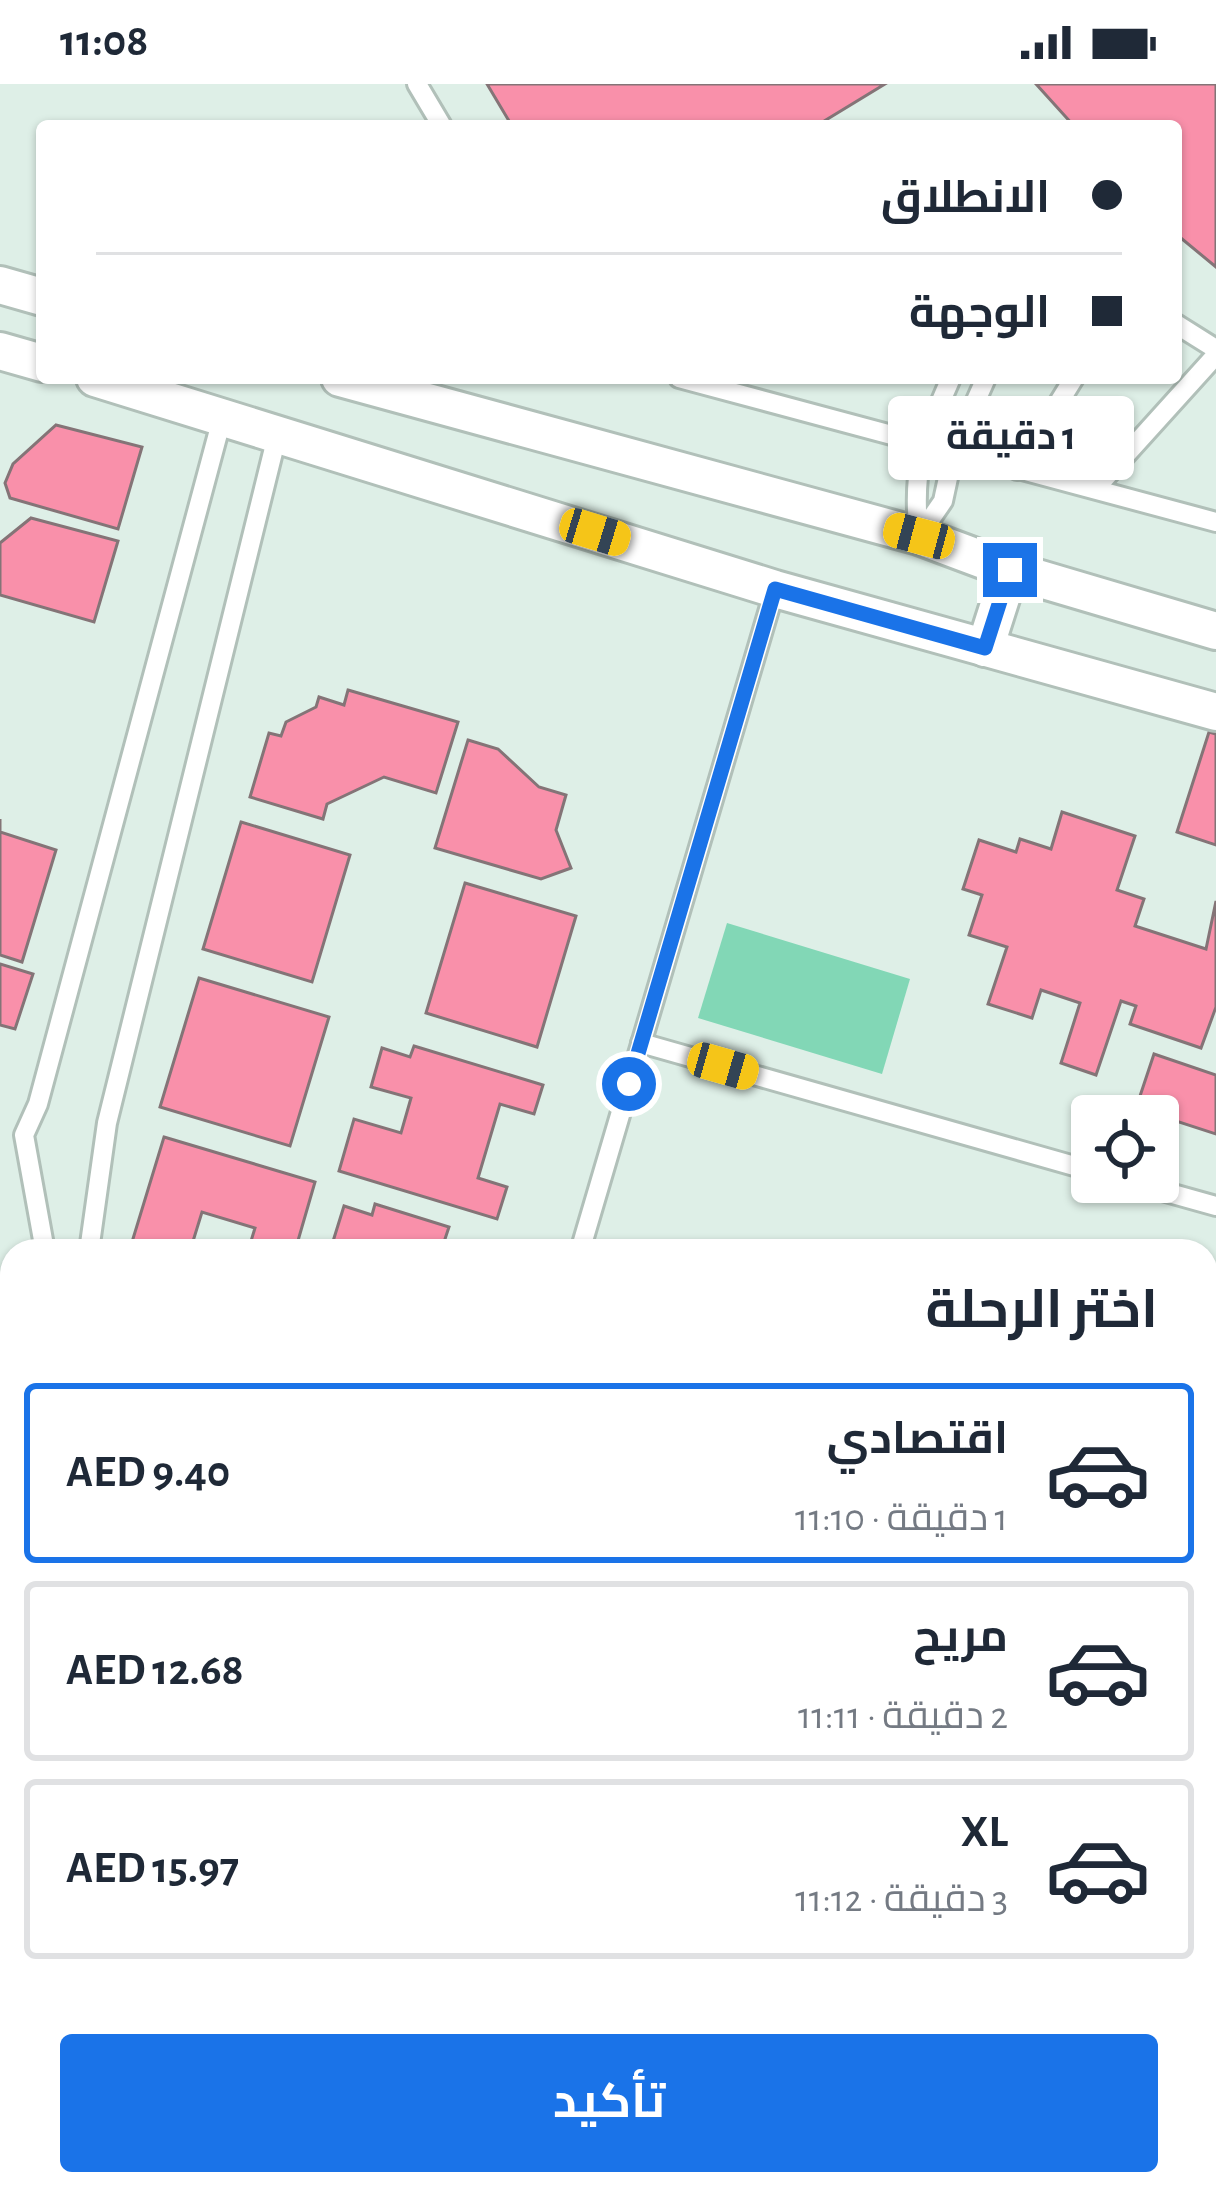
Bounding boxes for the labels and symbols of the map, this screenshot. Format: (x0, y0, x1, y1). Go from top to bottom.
callout: 1 دقيقة (887, 396, 1133, 480)
car (555, 504, 635, 560)
car (880, 509, 958, 563)
route end (983, 543, 1037, 597)
car (683, 1039, 763, 1093)
route start (602, 1057, 656, 1111)

